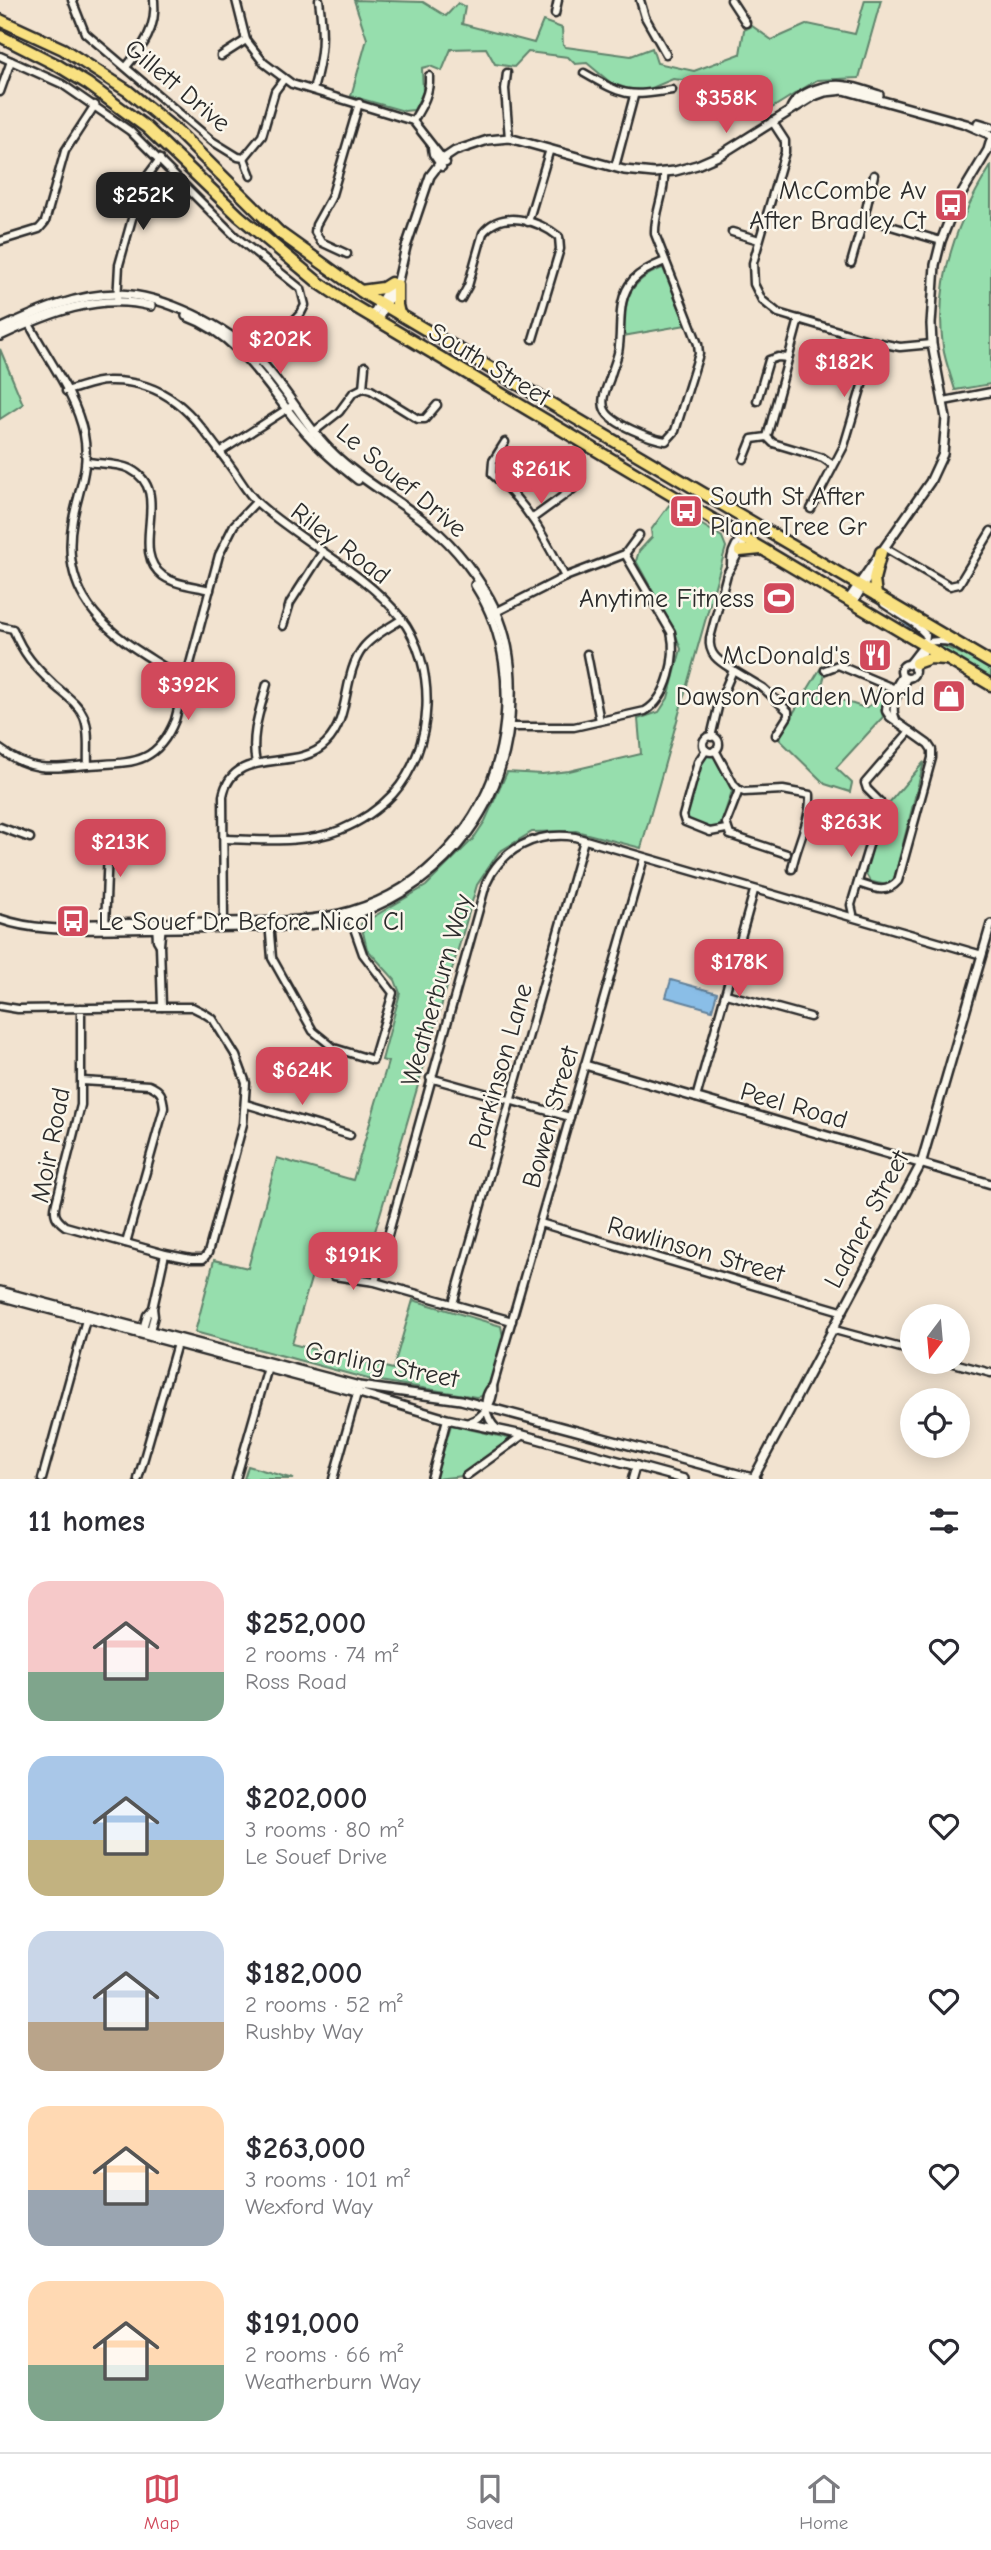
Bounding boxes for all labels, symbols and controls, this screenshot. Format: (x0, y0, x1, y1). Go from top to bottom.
street label: Gillett Drive (119, 33, 236, 139)
pin: $358K (677, 76, 775, 135)
text: $358K (695, 84, 757, 111)
pin: $252K (94, 173, 192, 232)
place label: McCombe Av After Bradley Ct (749, 176, 928, 236)
text: $252K (112, 181, 174, 208)
bus stop icon: McCombe Av After Bradley Ct (932, 186, 970, 224)
pin: $202K (231, 316, 329, 376)
street label: South Street (423, 317, 557, 414)
text: $202K (249, 325, 311, 352)
pin: $182K (795, 340, 893, 399)
text: $182K (814, 348, 874, 375)
street label: Le Souef Drive (330, 418, 473, 544)
pin: $261K (492, 447, 590, 506)
text: $261K (511, 455, 571, 482)
place label: South St After Plane Tree Gr (710, 482, 868, 542)
bus stop icon: South St After Plane Tree Gr (667, 492, 705, 530)
street label: Riley Road (285, 497, 396, 591)
sports icon: Anytime Fitness (760, 579, 798, 617)
place label: Anytime Fitness (579, 584, 754, 614)
restaurant icon: McDonald's (856, 636, 894, 674)
place label: McDonald's (722, 641, 850, 671)
pin: $392K (139, 662, 237, 722)
text: $392K (157, 671, 219, 698)
shop icon: Dawson Garden World (930, 677, 968, 715)
place label: Dawson Garden World (676, 682, 925, 712)
pin: $263K (802, 800, 900, 859)
text: $263K (820, 808, 882, 835)
pin: $213K (71, 820, 169, 879)
text: $213K (91, 828, 149, 855)
street label: Weatherburn Way (395, 890, 479, 1090)
bus stop icon: Le Souef Dr Before Nicol Cl (54, 902, 92, 940)
place label: Le Souef Dr Before Nicol Cl (98, 907, 405, 937)
pin: $178K (690, 940, 788, 999)
text: $178K (710, 948, 768, 975)
street label: Parkinson Lane (463, 980, 539, 1153)
street label: Bowen Street (516, 1042, 586, 1192)
pin: $624K (253, 1048, 351, 1107)
text: $624K (272, 1056, 332, 1083)
street label: Peel Road (737, 1076, 851, 1136)
street label: Moir Road (25, 1085, 77, 1205)
street label: Ladner Street (818, 1144, 916, 1293)
street label: Rawlinson Street (604, 1210, 789, 1290)
pin: $191K (304, 1232, 402, 1292)
text: $191K (325, 1241, 381, 1268)
north arrow (900, 1304, 970, 1374)
map controls (900, 1304, 970, 1458)
street label: Garling Street (302, 1335, 463, 1395)
button: locate (900, 1388, 970, 1458)
icon: filters (925, 1502, 963, 1540)
text: 11 homes (28, 1504, 145, 1539)
text: $252,000 (245, 1606, 366, 1641)
icon: home (84, 1609, 168, 1693)
icon: heart (925, 1632, 963, 1670)
text: 2 rooms · 74 m² (245, 1641, 398, 1668)
text: Ross Road (245, 1668, 347, 1695)
text: $202,000 (245, 1781, 367, 1816)
icon: home (84, 1784, 168, 1868)
icon: heart (925, 1807, 963, 1845)
text: 3 rooms · 80 m² (245, 1816, 404, 1843)
text: Le Souef Drive (245, 1843, 387, 1870)
text: $182,000 (245, 1956, 362, 1991)
icon: home (84, 1959, 168, 2043)
icon: heart (925, 1982, 963, 2020)
text: 2 rooms · 52 m² (245, 1991, 403, 2018)
text: Rushby Way (245, 2018, 363, 2045)
text: $263,000 (245, 2131, 366, 2166)
icon: home (84, 2134, 168, 2218)
icon: heart (925, 2157, 963, 2195)
text: 3 rooms · 101 m² (245, 2166, 410, 2193)
text: Wexford Way (245, 2193, 373, 2220)
text: $191,000 (245, 2306, 360, 2341)
icon: home (84, 2309, 168, 2393)
icon: heart (925, 2332, 963, 2370)
text: 2 rooms · 66 m² (245, 2341, 403, 2368)
text: Weatherburn Way (245, 2368, 420, 2395)
tab: Map (143, 2470, 181, 2534)
tab: Saved (466, 2470, 514, 2534)
tab: Home (799, 2470, 848, 2534)

